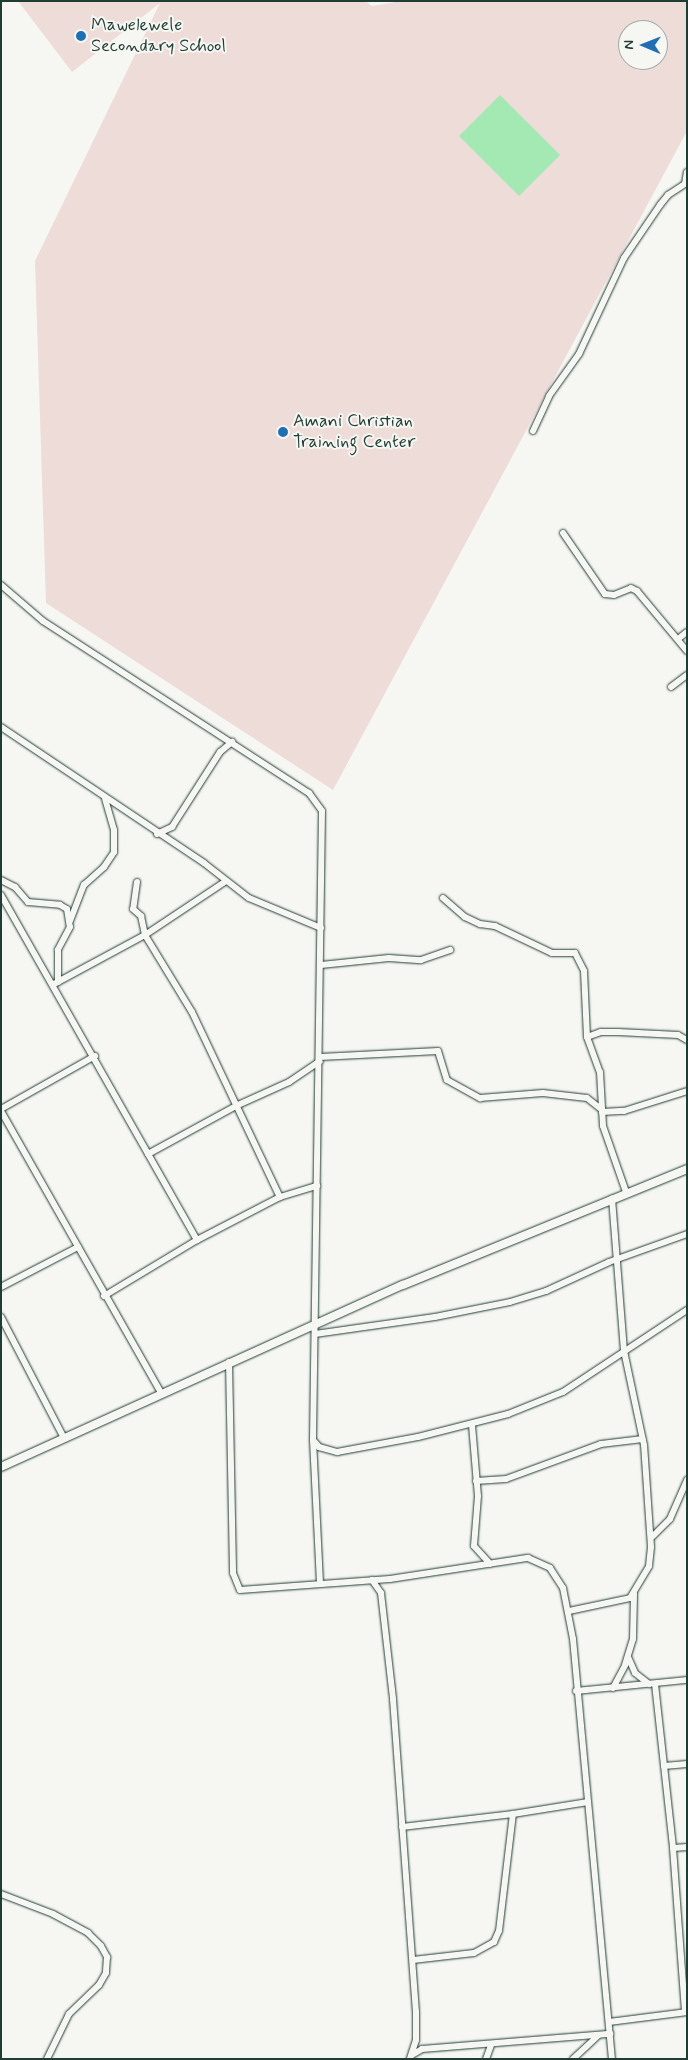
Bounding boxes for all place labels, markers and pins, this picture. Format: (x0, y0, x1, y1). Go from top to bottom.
place label: Mawelewele Secondary School (91, 15, 226, 58)
marker: Mawelewele Secondary School (75, 30, 87, 42)
place label: Amani Christian Training Center (293, 411, 418, 454)
marker: Amani Christian Training Center (277, 426, 289, 438)

